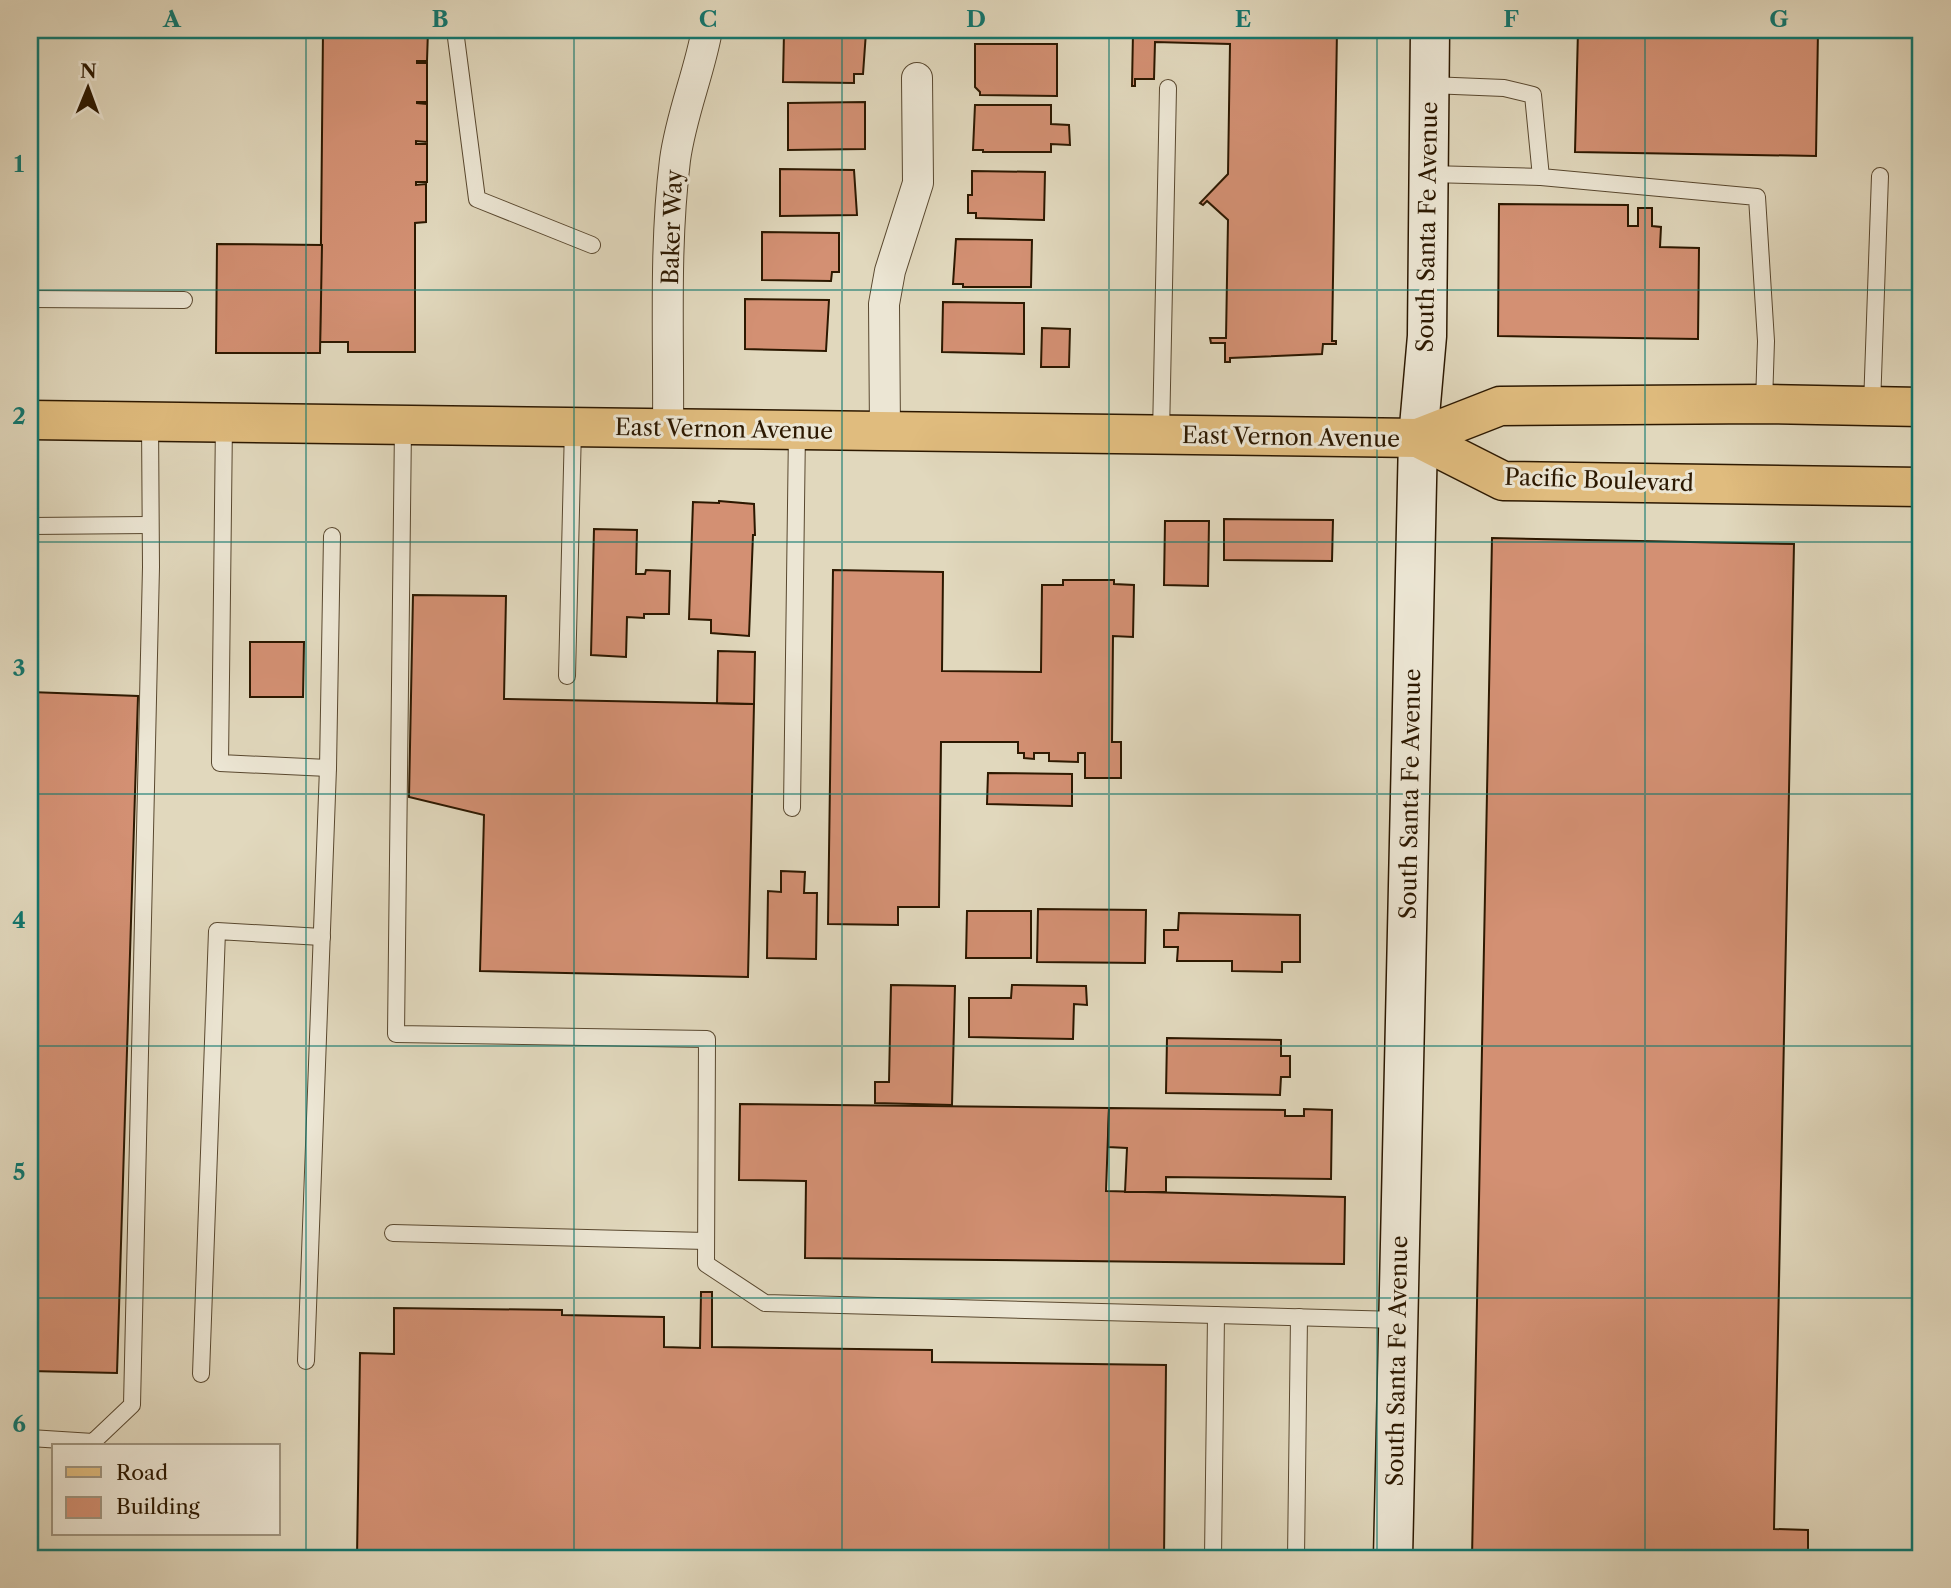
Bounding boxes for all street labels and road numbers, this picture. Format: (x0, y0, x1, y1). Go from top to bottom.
street label: South Santa Fe Avenue (1411, 101, 1443, 353)
street label: Baker Way (656, 169, 688, 285)
street label: East Vernon Avenue (615, 413, 833, 445)
street label: East Vernon Avenue (1182, 421, 1400, 453)
street label: Pacific Boulevard (1504, 463, 1694, 497)
street label: South Santa Fe Avenue (1394, 668, 1426, 920)
street label: South Santa Fe Avenue (1381, 1235, 1413, 1487)

